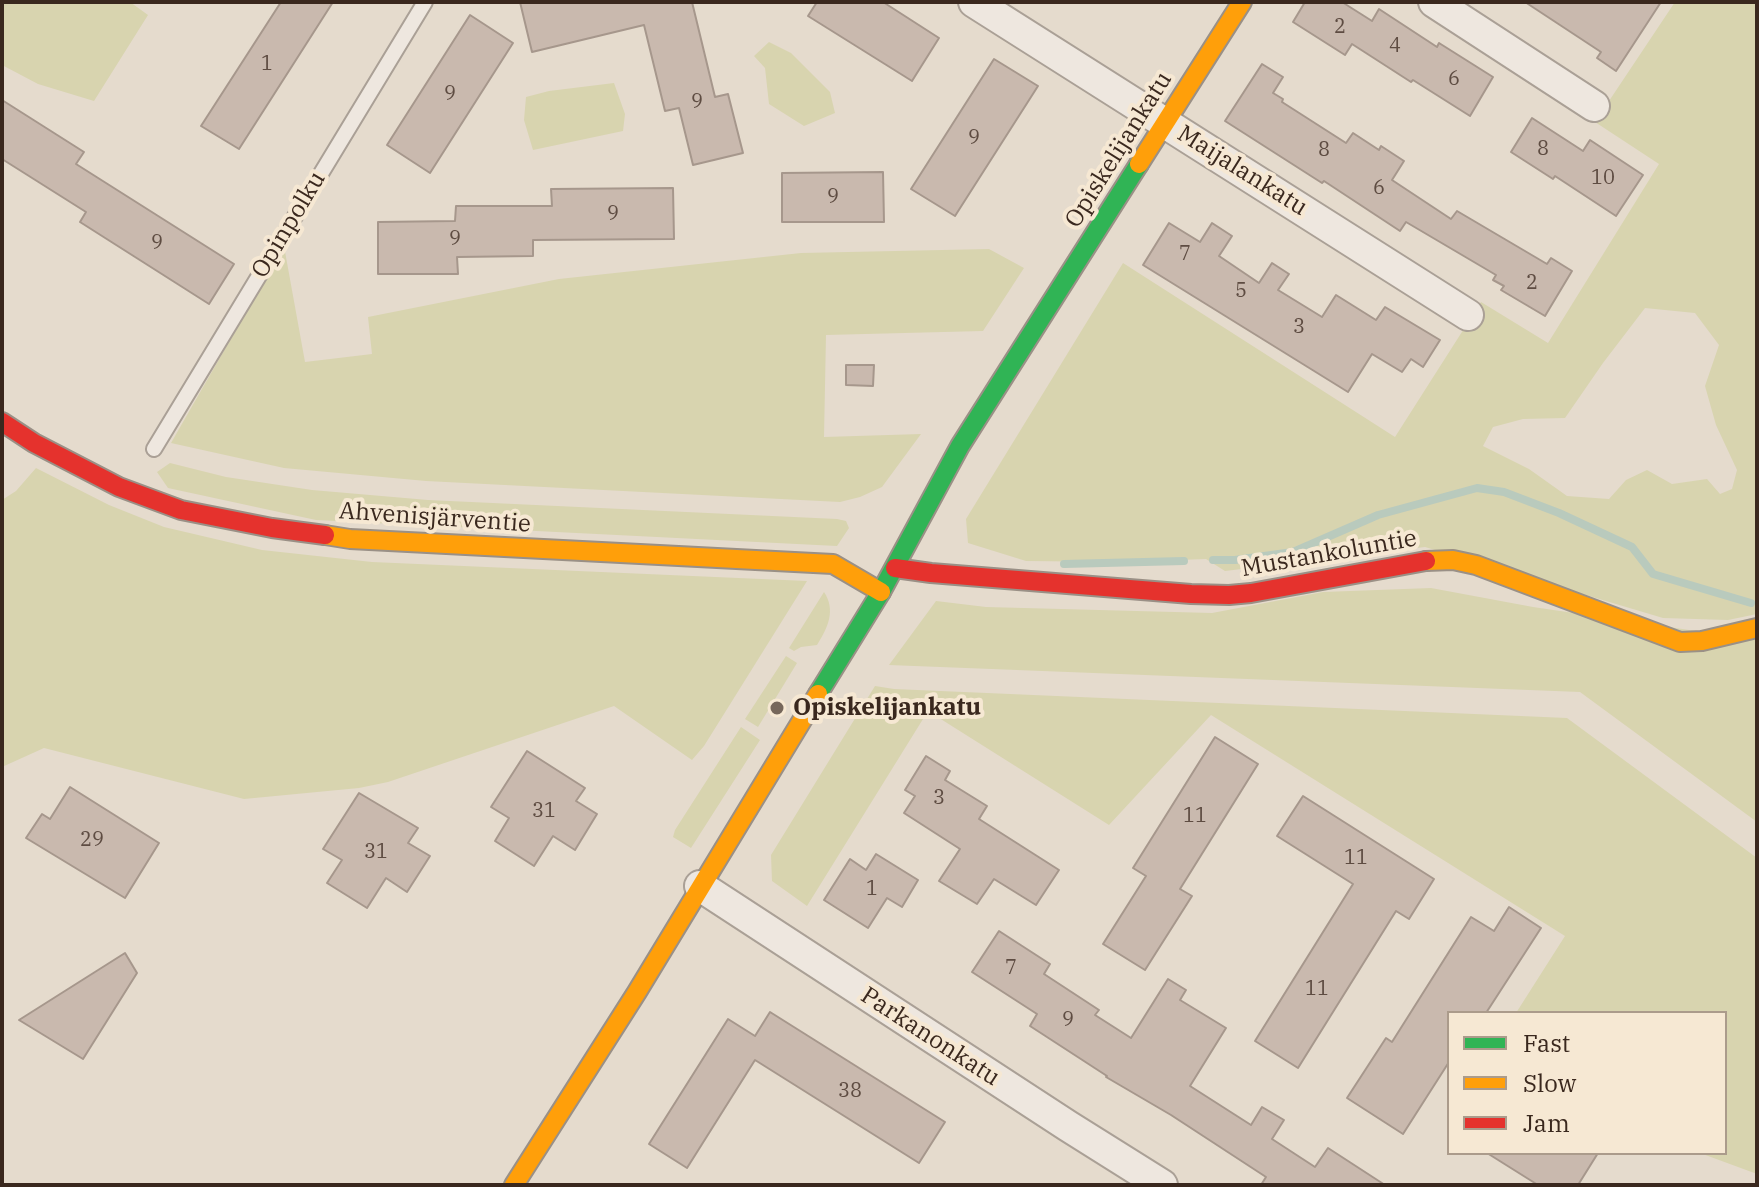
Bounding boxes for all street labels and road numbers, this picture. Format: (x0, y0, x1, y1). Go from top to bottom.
street label: Opiskelijankatu (1060, 67, 1178, 233)
street label: Maijalankatu (1172, 120, 1312, 222)
street label: Opinpolku (246, 167, 332, 283)
street label: Ahvenisjärventie (338, 497, 532, 539)
street label: Mustankoluntie (1239, 524, 1419, 584)
street label: Parkanonkatu (855, 981, 1005, 1093)

